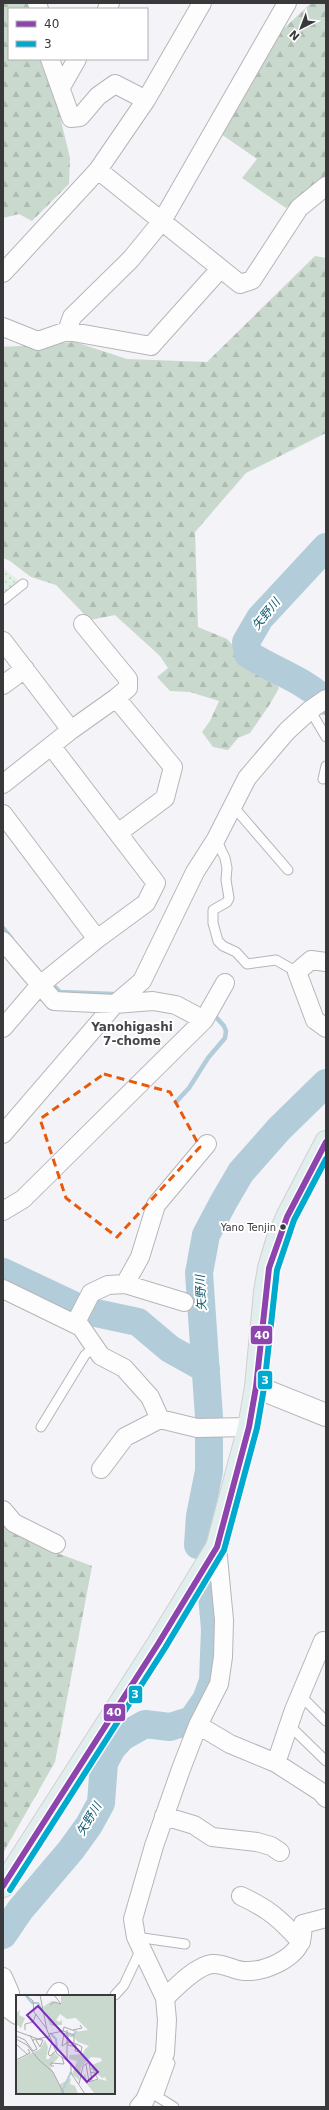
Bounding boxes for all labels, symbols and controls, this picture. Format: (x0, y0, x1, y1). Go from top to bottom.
legend (8, 8, 148, 60)
north arrow (281, 8, 321, 48)
text: 40 (44, 17, 59, 31)
text: N (287, 27, 302, 43)
text: 3 (44, 37, 52, 51)
water label: 矢野川 (249, 594, 284, 632)
district label: Yanohigashi 7-chome (90, 1020, 173, 1048)
place label: Yano Tenjin (220, 1222, 276, 1233)
marker: Yano Tenjin (278, 1222, 288, 1232)
water label: 矢野川 (193, 1273, 209, 1311)
line badge: 40 (250, 1325, 273, 1345)
text: 40 (254, 1329, 270, 1342)
line badge: 3 (257, 1370, 273, 1390)
text: 3 (261, 1374, 269, 1387)
line badge: 3 (128, 1685, 143, 1704)
text: 3 (131, 1688, 139, 1701)
line badge: 40 (103, 1703, 126, 1722)
text: 40 (106, 1706, 122, 1719)
water label: 矢野川 (74, 1798, 105, 1838)
inset map (16, 1995, 115, 2094)

